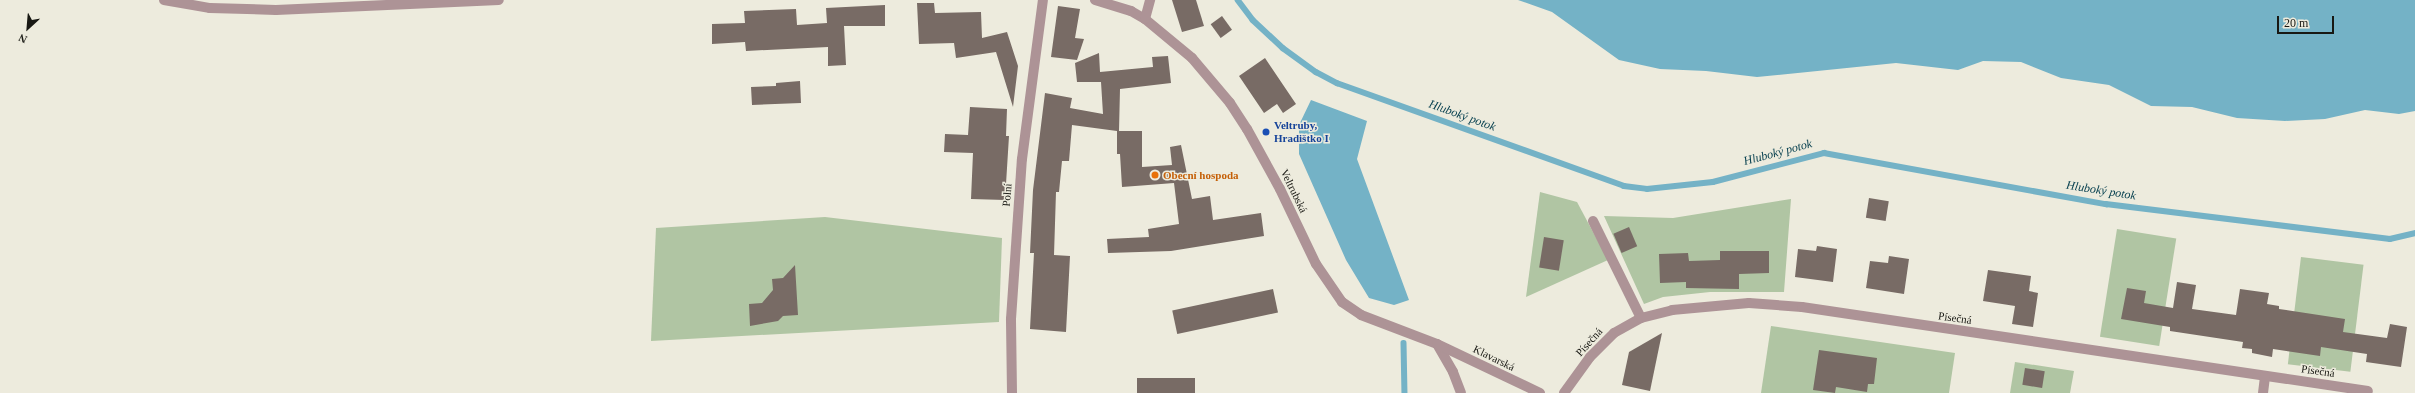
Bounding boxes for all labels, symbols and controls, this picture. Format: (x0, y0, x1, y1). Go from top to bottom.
north arrow (8, 8, 48, 48)
scale bar (2279, 8, 2336, 34)
text: 20 m (2284, 16, 2308, 30)
text: N (17, 32, 29, 46)
water label: Hluboký potok (1427, 97, 1497, 135)
place label: Veltruby, Hradištko I (1274, 119, 1329, 145)
marker: Veltruby, Hradištko I (1261, 127, 1271, 137)
water label: Hluboký potok (1742, 137, 1814, 169)
street label: Veltrubská (1278, 167, 1310, 215)
place label: Obecní hospoda (1163, 168, 1238, 182)
marker: Obecní hospoda (1150, 170, 1160, 180)
water label: Hluboký potok (2065, 178, 2137, 204)
street label: Polní (1000, 183, 1014, 207)
street label: Písečná (1937, 309, 1973, 327)
street label: Písečná (1573, 325, 1605, 359)
street label: Klavarská (1471, 342, 1517, 374)
street label: Písečná (2300, 362, 2336, 380)

